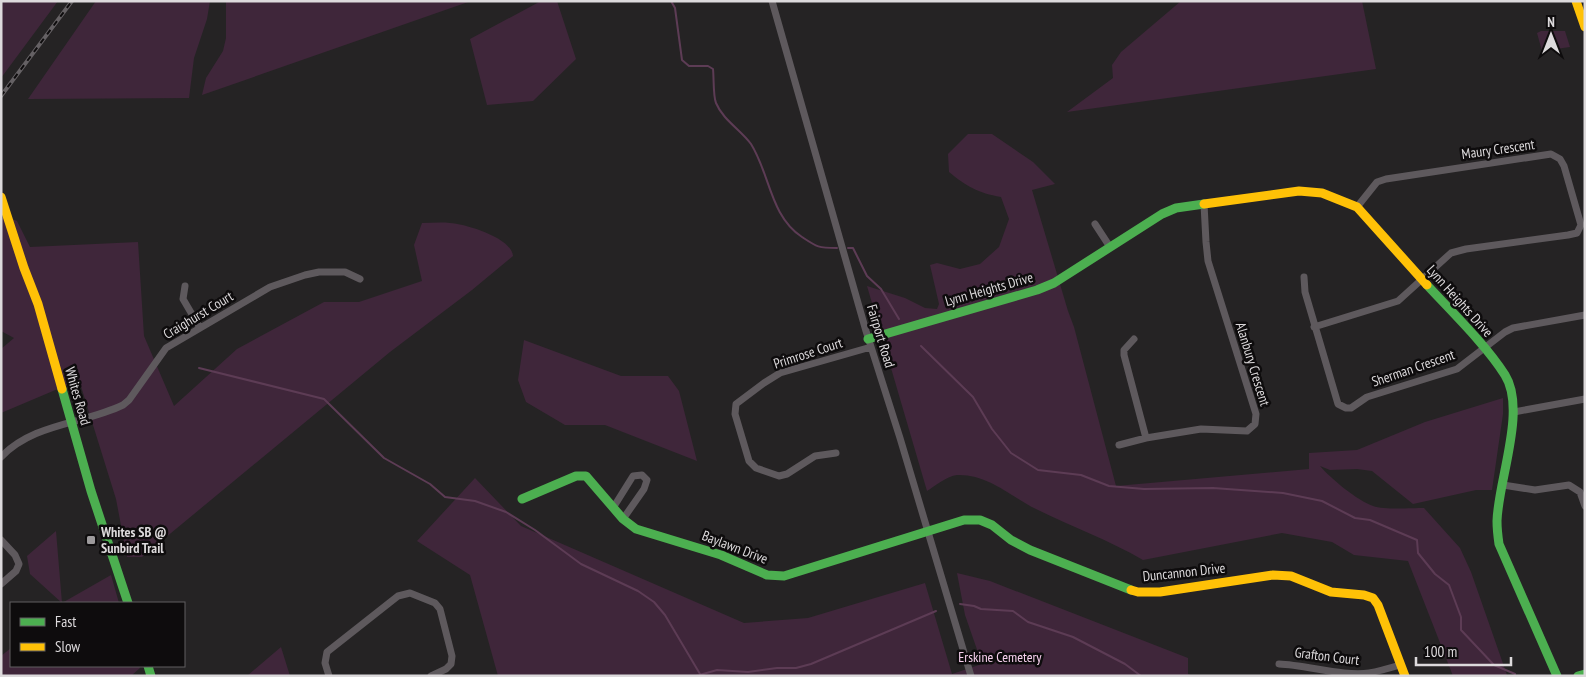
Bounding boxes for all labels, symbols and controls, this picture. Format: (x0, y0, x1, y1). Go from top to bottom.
north arrow (1526, 10, 1576, 60)
text: N (1547, 13, 1555, 31)
street label: Maury Crescent (1460, 135, 1536, 163)
street label: Lynn Heights Drive (1423, 261, 1497, 341)
street label: Lynn Heights Drive (943, 268, 1035, 310)
street label: Craighurst Court (160, 287, 236, 343)
street label: Fairport Road (863, 302, 899, 370)
street label: Alanbury Crescent (1232, 320, 1274, 408)
street label: Primrose Court (771, 333, 845, 373)
street label: Sherman Crescent (1369, 345, 1457, 391)
street label: Whites Road (61, 365, 95, 427)
place label: Whites SB @ Sunbird Trail (100, 523, 167, 557)
street label: Baylawn Drive (700, 526, 771, 568)
marker: Whites SB @ Sunbird Trail (85, 534, 97, 546)
street label: Duncannon Drive (1142, 559, 1226, 585)
legend (10, 602, 185, 667)
text: Fast (55, 612, 76, 631)
scale bar (1416, 634, 1511, 666)
text: Slow (55, 637, 80, 656)
text: 100 m (1424, 642, 1457, 661)
street label: Grafton Court (1294, 643, 1360, 669)
park label: Erskine Cemetery (958, 648, 1042, 666)

